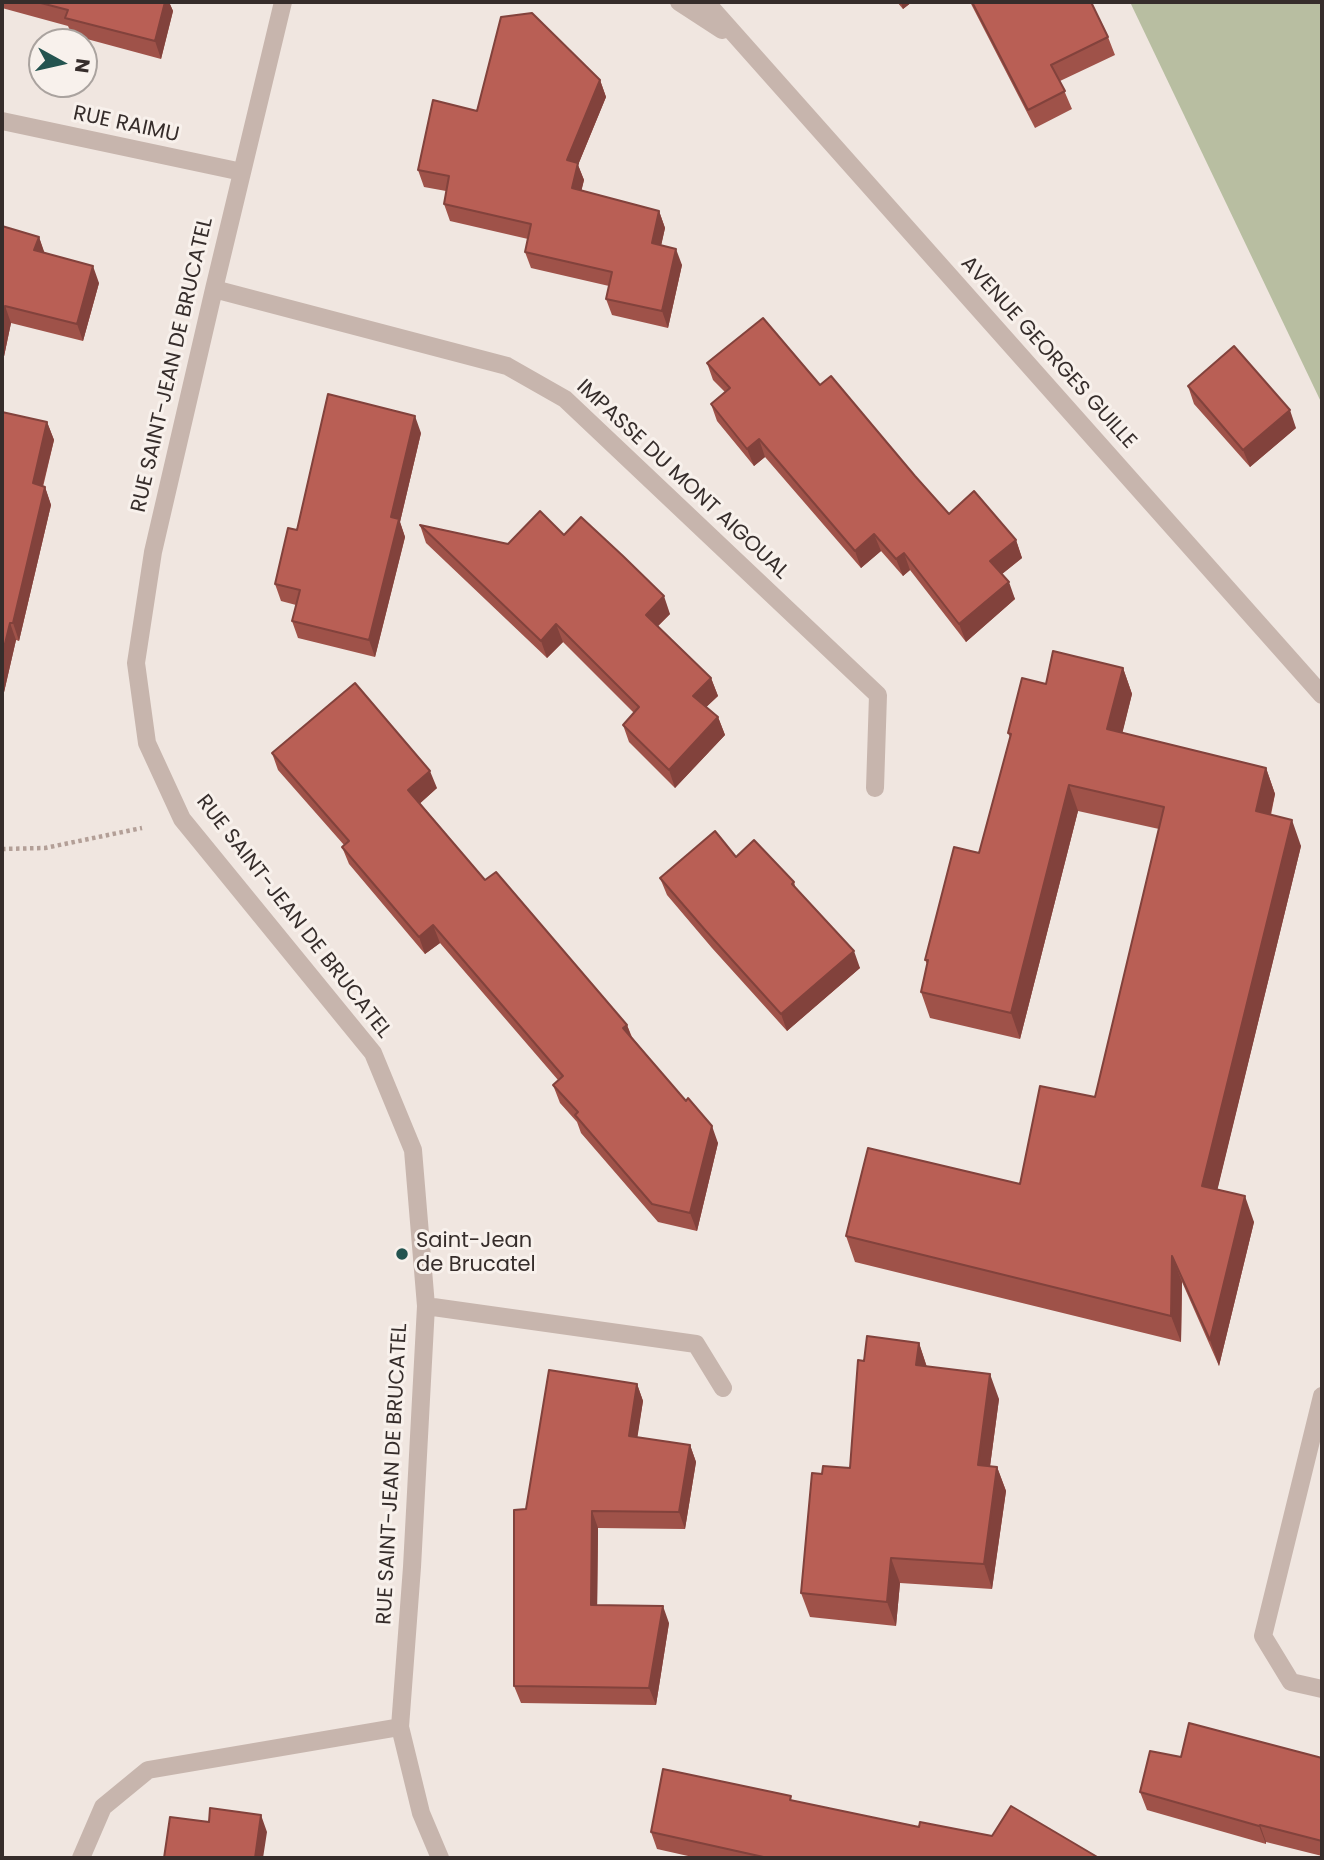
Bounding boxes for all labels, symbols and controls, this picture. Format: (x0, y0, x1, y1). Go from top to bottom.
north arrow (28, 28, 98, 98)
text: N (68, 57, 97, 75)
street label: RUE RAIMU (71, 101, 181, 149)
street label: RUE SAINT-JEAN DE BRUCATEL (127, 215, 219, 515)
street label: AVENUE GEORGES GUILLE (955, 252, 1141, 454)
street label: IMPASSE DU MONT AIGOUAL (571, 375, 793, 585)
street label: RUE SAINT-JEAN DE BRUCATEL (190, 790, 396, 1044)
place label: Saint-Jean de Brucatel (416, 1229, 536, 1279)
marker: Saint-Jean de Brucatel (394, 1246, 410, 1262)
street label: RUE SAINT-JEAN DE BRUCATEL (373, 1323, 413, 1625)

